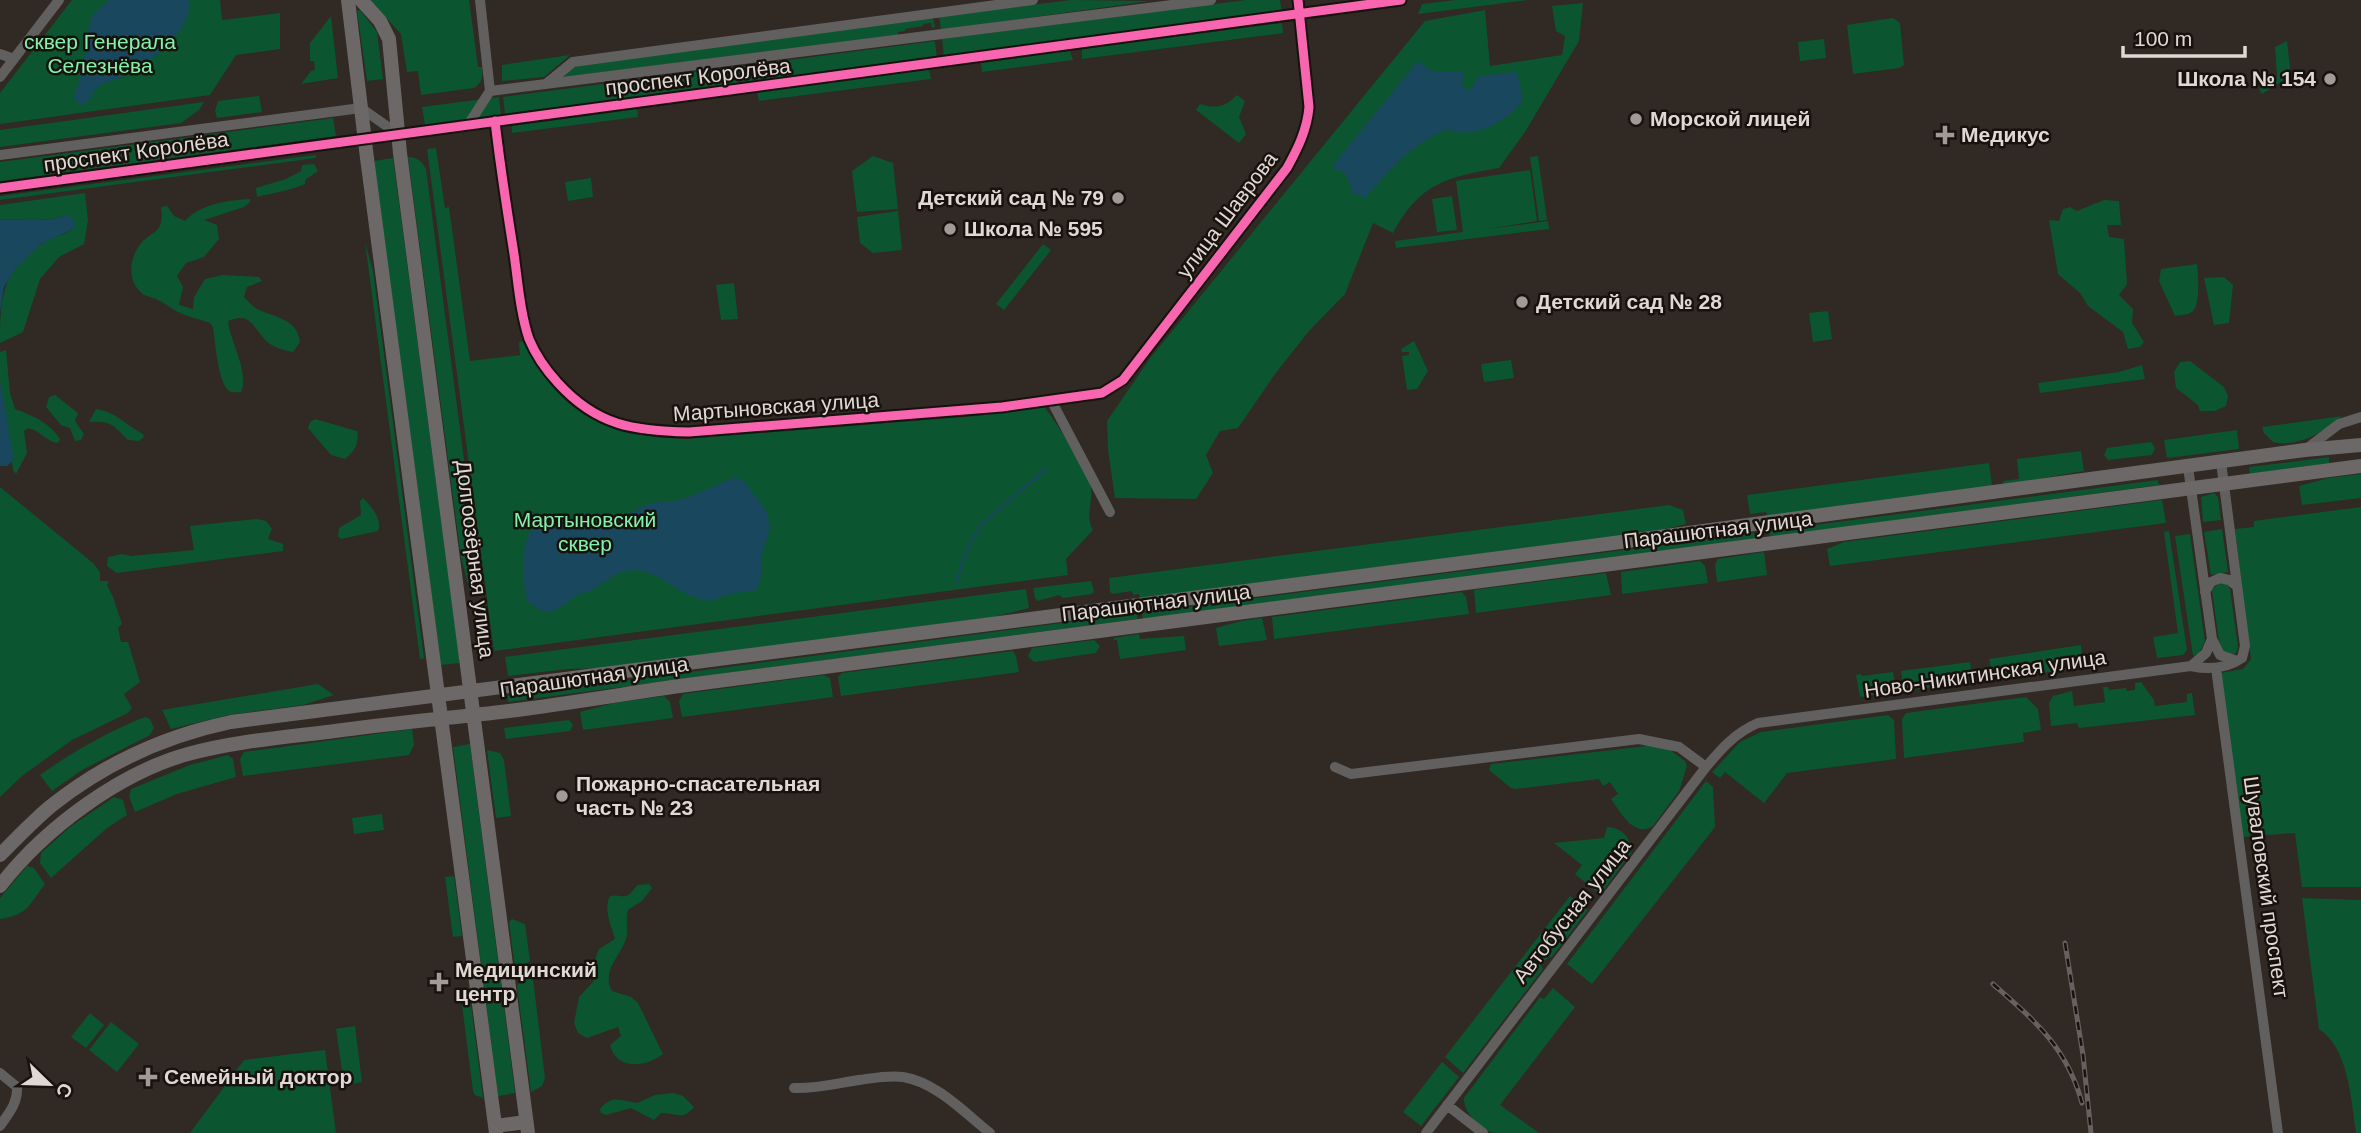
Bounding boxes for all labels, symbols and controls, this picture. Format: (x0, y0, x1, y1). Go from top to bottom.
scale bar (2123, 14, 2246, 58)
text: 100 m (2134, 27, 2192, 50)
park label: сквер Генерала Селезнёва (24, 30, 176, 77)
street label: проспект Королёва (604, 54, 792, 99)
place label: Школа № 154 (2177, 67, 2316, 90)
marker: Школа № 154 (2322, 71, 2338, 87)
place label: Морской лицей (1650, 107, 1810, 130)
marker: Морской лицей (1628, 111, 1644, 127)
place label: Медикус (1961, 123, 2050, 146)
marker: Медикус (1935, 125, 1955, 145)
street label: проспект Королёва (42, 127, 230, 176)
street label: улица Шаврова (1172, 147, 1282, 282)
place label: Детский сад № 79 (918, 186, 1104, 209)
marker: Детский сад № 79 (1110, 190, 1126, 206)
place label: Школа № 595 (964, 217, 1103, 240)
marker: Школа № 595 (942, 221, 958, 237)
place label: Детский сад № 28 (1536, 290, 1722, 313)
marker: Детский сад № 28 (1514, 294, 1530, 310)
street label: Мартыновская улица (672, 388, 880, 425)
street label: Долгоозёрная улица (452, 459, 499, 660)
street label: Парашютная улица (1622, 506, 1814, 553)
park label: Мартыновский сквер (514, 508, 656, 555)
street label: Парашютная улица (1060, 579, 1252, 626)
street label: Ново-Никитинская улица (1863, 645, 2108, 702)
street label: Парашютная улица (498, 652, 690, 701)
place label: Пожарно-спасательная часть № 23 (576, 772, 820, 819)
street label: Шуваловский проспект (2240, 775, 2294, 1000)
marker: Пожарно-спасательная часть № 23 (554, 788, 570, 804)
street label: Автобусная улица (1508, 834, 1635, 987)
place label: Медицинский центр (455, 958, 597, 1005)
marker: Медицинский центр (429, 972, 449, 992)
north arrow (14, 1049, 84, 1119)
place label: Семейный доктор (164, 1065, 352, 1088)
marker: Семейный доктор (138, 1067, 158, 1087)
text: С (52, 1080, 77, 1101)

